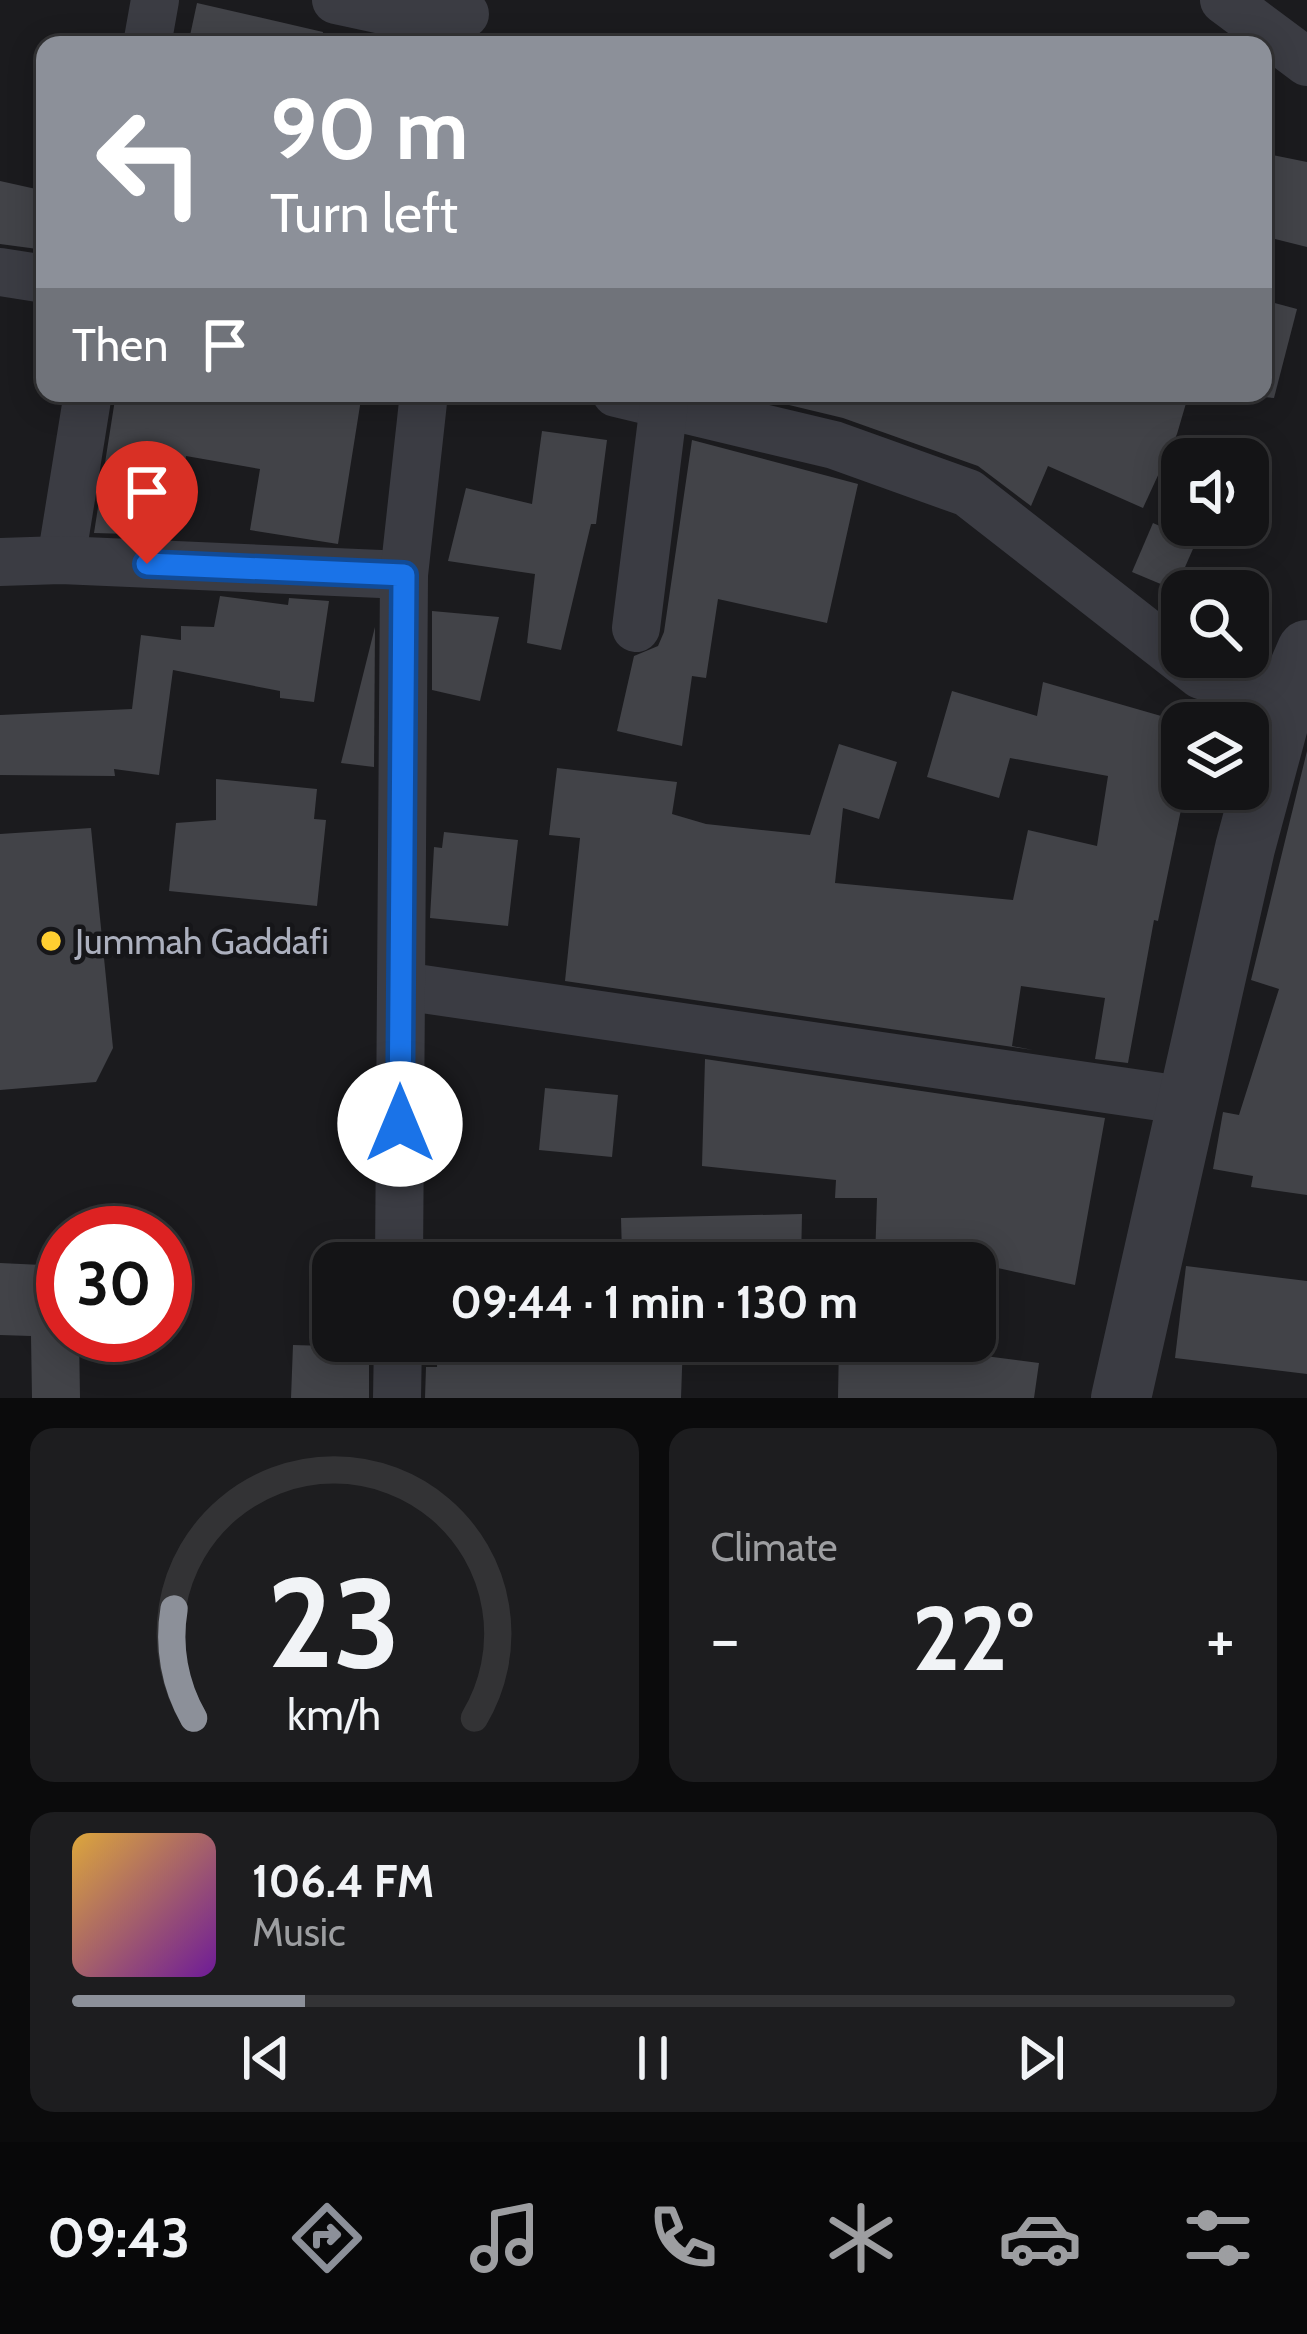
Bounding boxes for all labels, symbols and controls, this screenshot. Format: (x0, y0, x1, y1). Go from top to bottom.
text: 90 m (270, 78, 468, 180)
icon: left (72, 84, 228, 240)
text: Turn left (270, 180, 458, 246)
icon: arrive (192, 312, 258, 378)
text: Then (72, 318, 168, 372)
map controls (1161, 438, 1269, 810)
button: sound (1161, 438, 1269, 546)
pin (96, 441, 198, 564)
icon: arrive (114, 459, 180, 525)
button: search (1161, 570, 1269, 678)
button: layers (1161, 702, 1269, 810)
place label: Jummah Gaddafi (74, 919, 329, 963)
marker: Jummah Gaddafi (38, 928, 64, 954)
position arrow (337, 1061, 463, 1187)
speed limit sign: 30 (36, 1206, 192, 1362)
text: 09:44 · 1 min · 130 m (450, 1275, 858, 1329)
text: Climate (711, 1523, 837, 1571)
text: 23 (268, 1547, 401, 1698)
text: 22° (912, 1583, 1033, 1693)
text: − (711, 1598, 740, 1679)
text: + (1206, 1598, 1235, 1679)
text: km/h (287, 1689, 381, 1741)
text: 106.4 FM (252, 1854, 434, 1908)
text: Music (252, 1908, 346, 1956)
icon: previous (233, 2025, 299, 2091)
icon: pause (620, 2025, 686, 2091)
icon: next (1008, 2025, 1074, 2091)
icon: directions (285, 2196, 369, 2280)
icon: music (463, 2196, 547, 2280)
icon: phone (641, 2196, 725, 2280)
icon: climate (819, 2196, 903, 2280)
icon: car (998, 2196, 1082, 2280)
icon: filters (1176, 2196, 1260, 2280)
text: 09:43 (47, 2205, 190, 2271)

